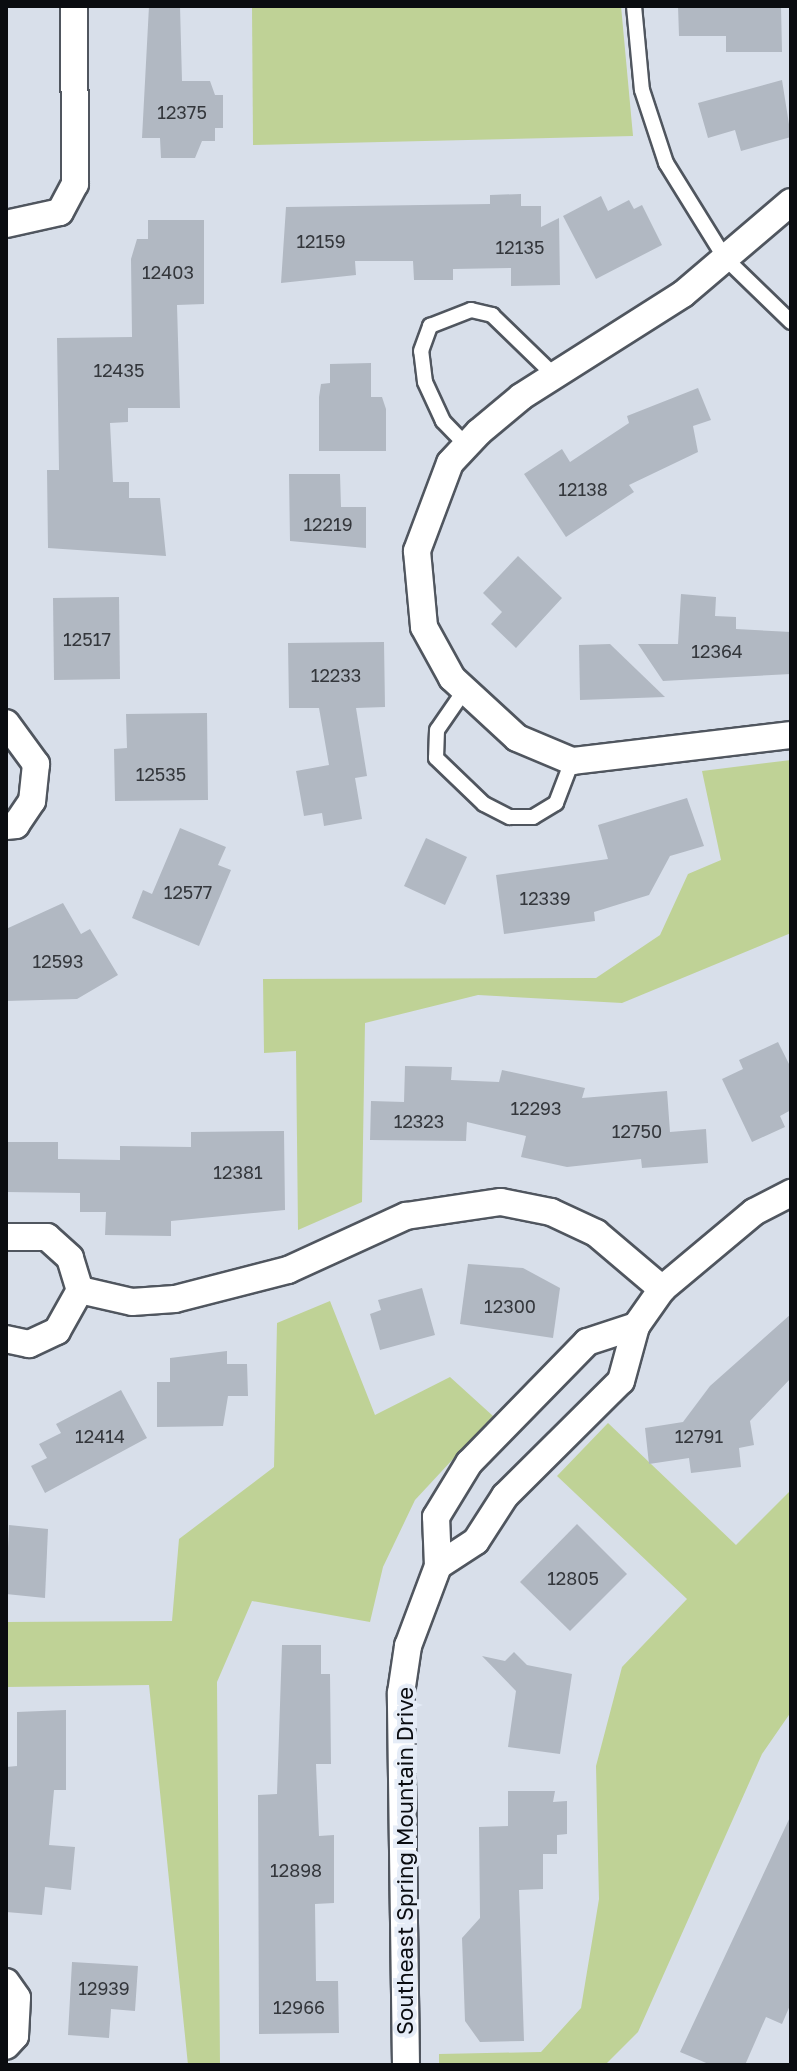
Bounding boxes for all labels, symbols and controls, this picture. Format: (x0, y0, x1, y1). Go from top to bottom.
house number: 12375 (157, 101, 207, 123)
house number: 12159 (296, 230, 346, 252)
house number: 12135 (496, 236, 544, 258)
house number: 12403 (142, 261, 194, 283)
house number: 12435 (93, 359, 145, 381)
house number: 12138 (558, 478, 608, 500)
house number: 12219 (303, 513, 353, 535)
house number: 12517 (63, 628, 111, 650)
house number: 12364 (691, 640, 743, 662)
house number: 12233 (311, 664, 361, 686)
house number: 12535 (136, 763, 186, 785)
house number: 12577 (164, 881, 212, 903)
house number: 12339 (519, 887, 571, 909)
house number: 12593 (32, 950, 84, 972)
house number: 12293 (510, 1097, 562, 1119)
house number: 12323 (394, 1110, 444, 1132)
house number: 12750 (612, 1120, 662, 1142)
house number: 12381 (213, 1161, 263, 1183)
house number: 12300 (484, 1295, 536, 1317)
house number: 12414 (75, 1425, 125, 1447)
house number: 12791 (675, 1425, 723, 1447)
house number: 12805 (547, 1567, 599, 1589)
street label: Southeast Spring Mountain Drive (392, 1687, 418, 2035)
house number: 12898 (270, 1859, 322, 1881)
house number: 12939 (78, 1977, 130, 1999)
house number: 12966 (273, 1996, 325, 2018)

